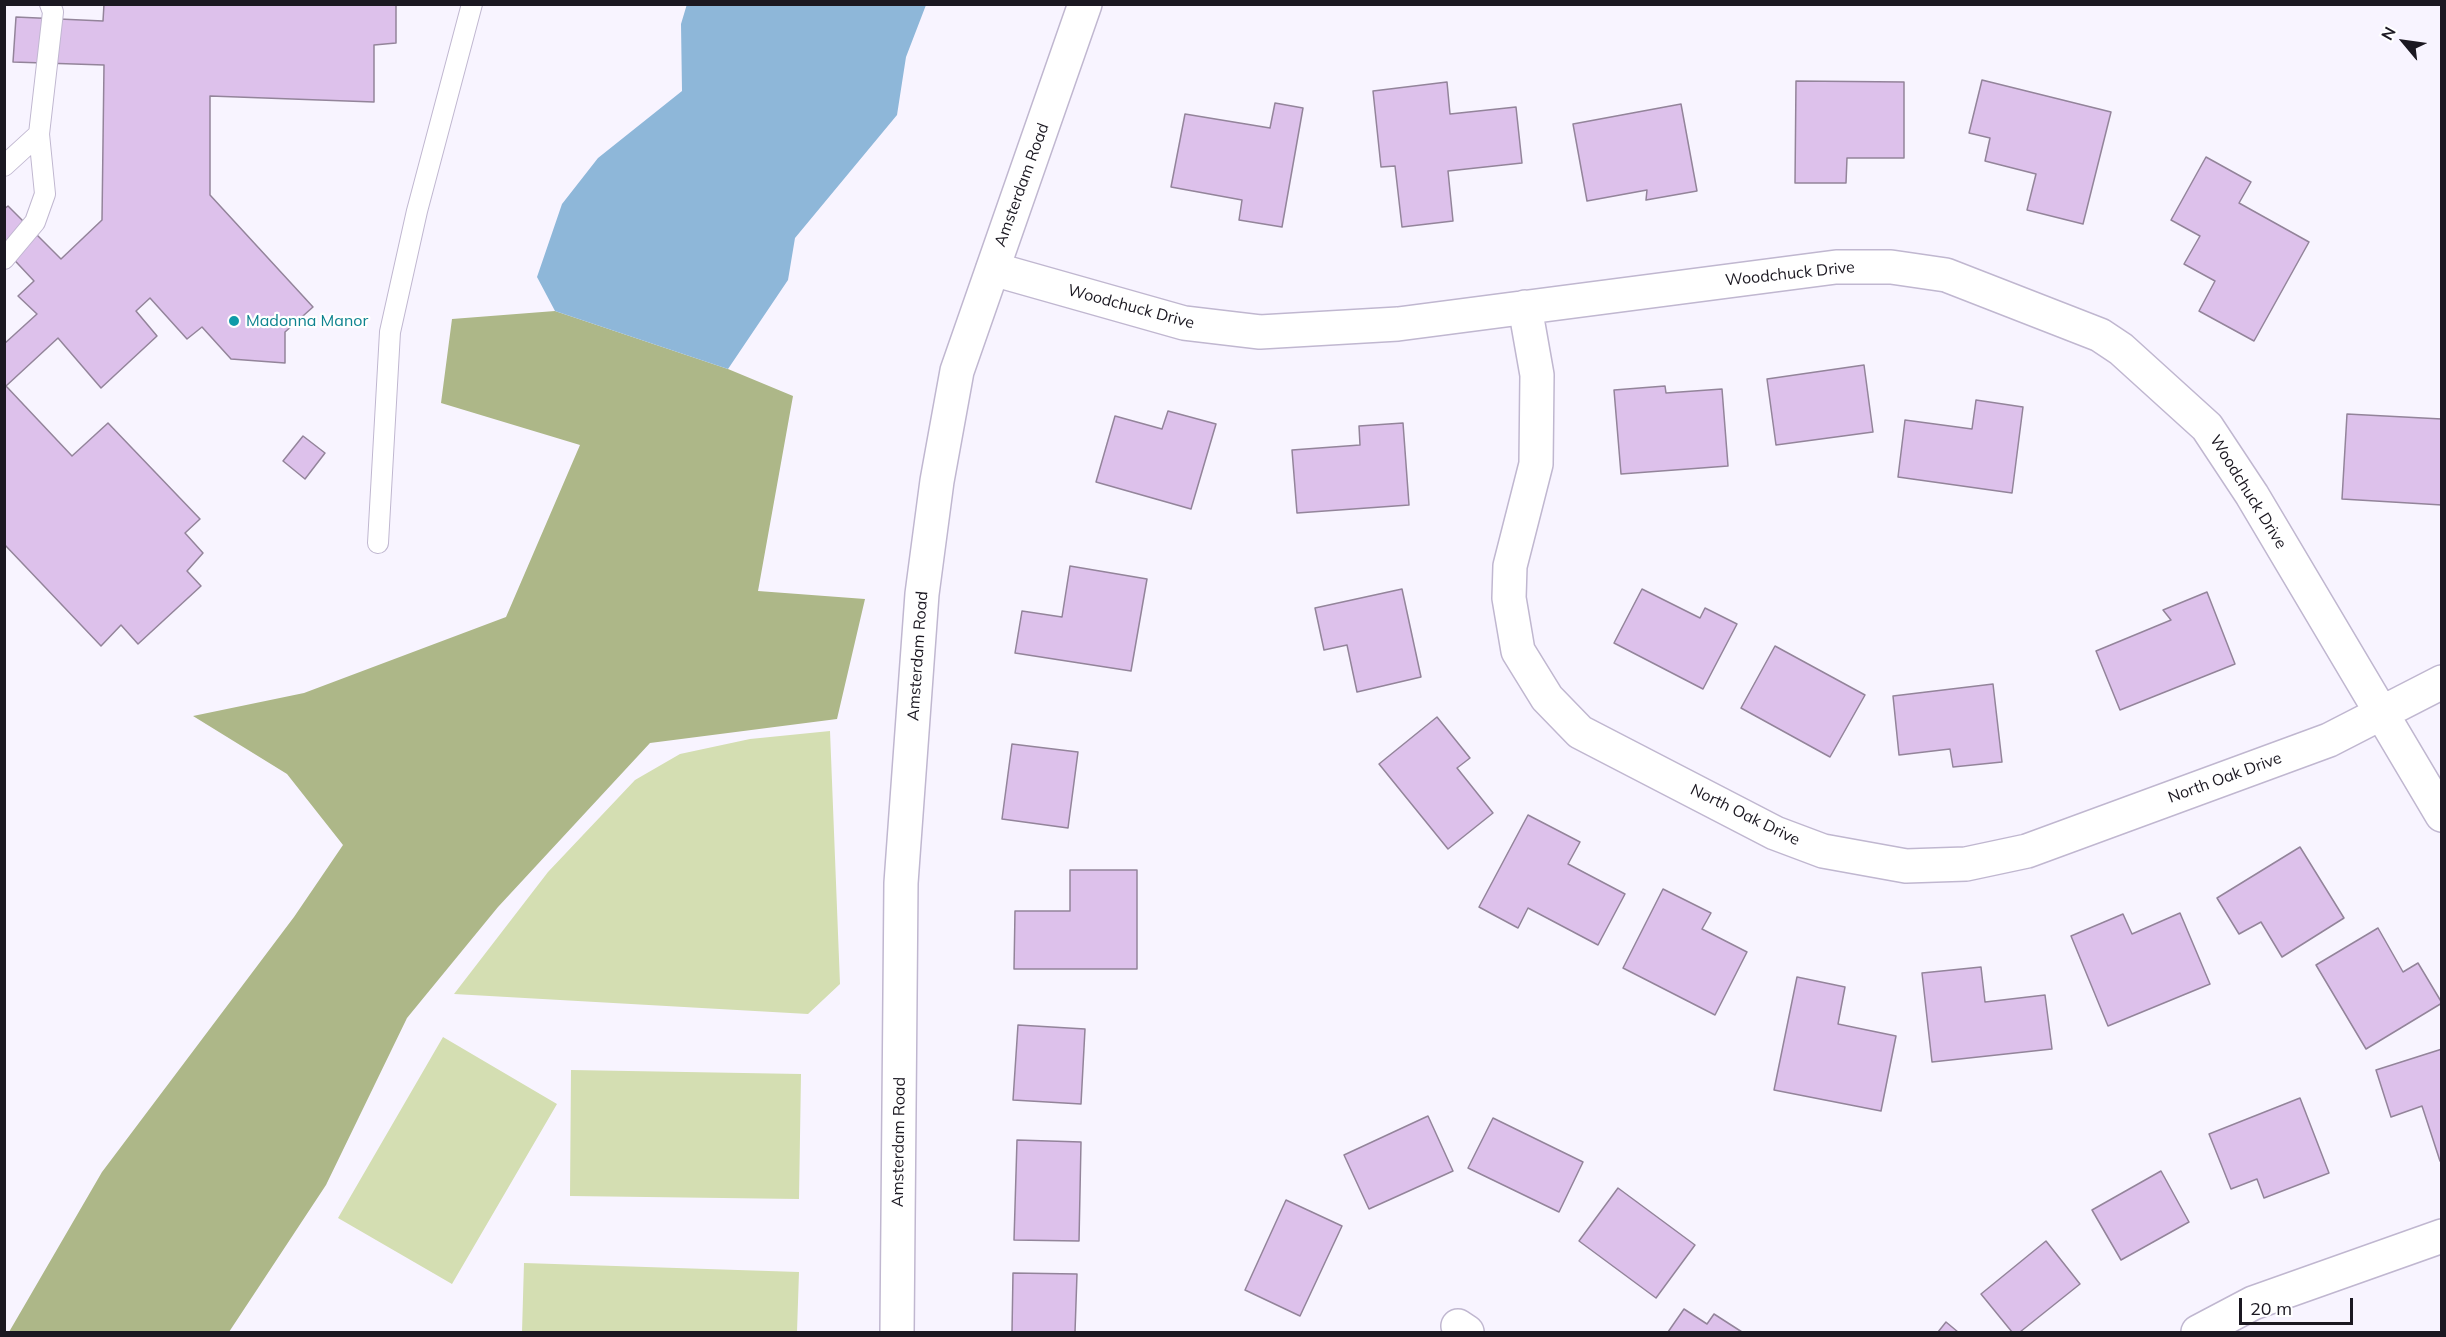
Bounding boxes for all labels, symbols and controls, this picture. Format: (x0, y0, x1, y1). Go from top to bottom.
north arrow (2374, 12, 2434, 72)
text: N (2377, 23, 2400, 43)
street label: Amsterdam Road (991, 121, 1053, 249)
street label: Woodchuck Drive (1724, 258, 1856, 290)
street label: Woodchuck Drive (1066, 281, 1196, 333)
place label: Madonna Manor (246, 311, 368, 331)
marker: Madonna Manor (227, 314, 241, 328)
street label: Woodchuck Drive (2205, 432, 2291, 552)
street label: Amsterdam Road (904, 590, 932, 722)
street label: North Oak Drive (2166, 749, 2284, 807)
street label: North Oak Drive (1687, 780, 1803, 850)
street label: Amsterdam Road (888, 1077, 910, 1207)
scale bar (2242, 1286, 2356, 1324)
text: 20 m (2250, 1297, 2292, 1320)

